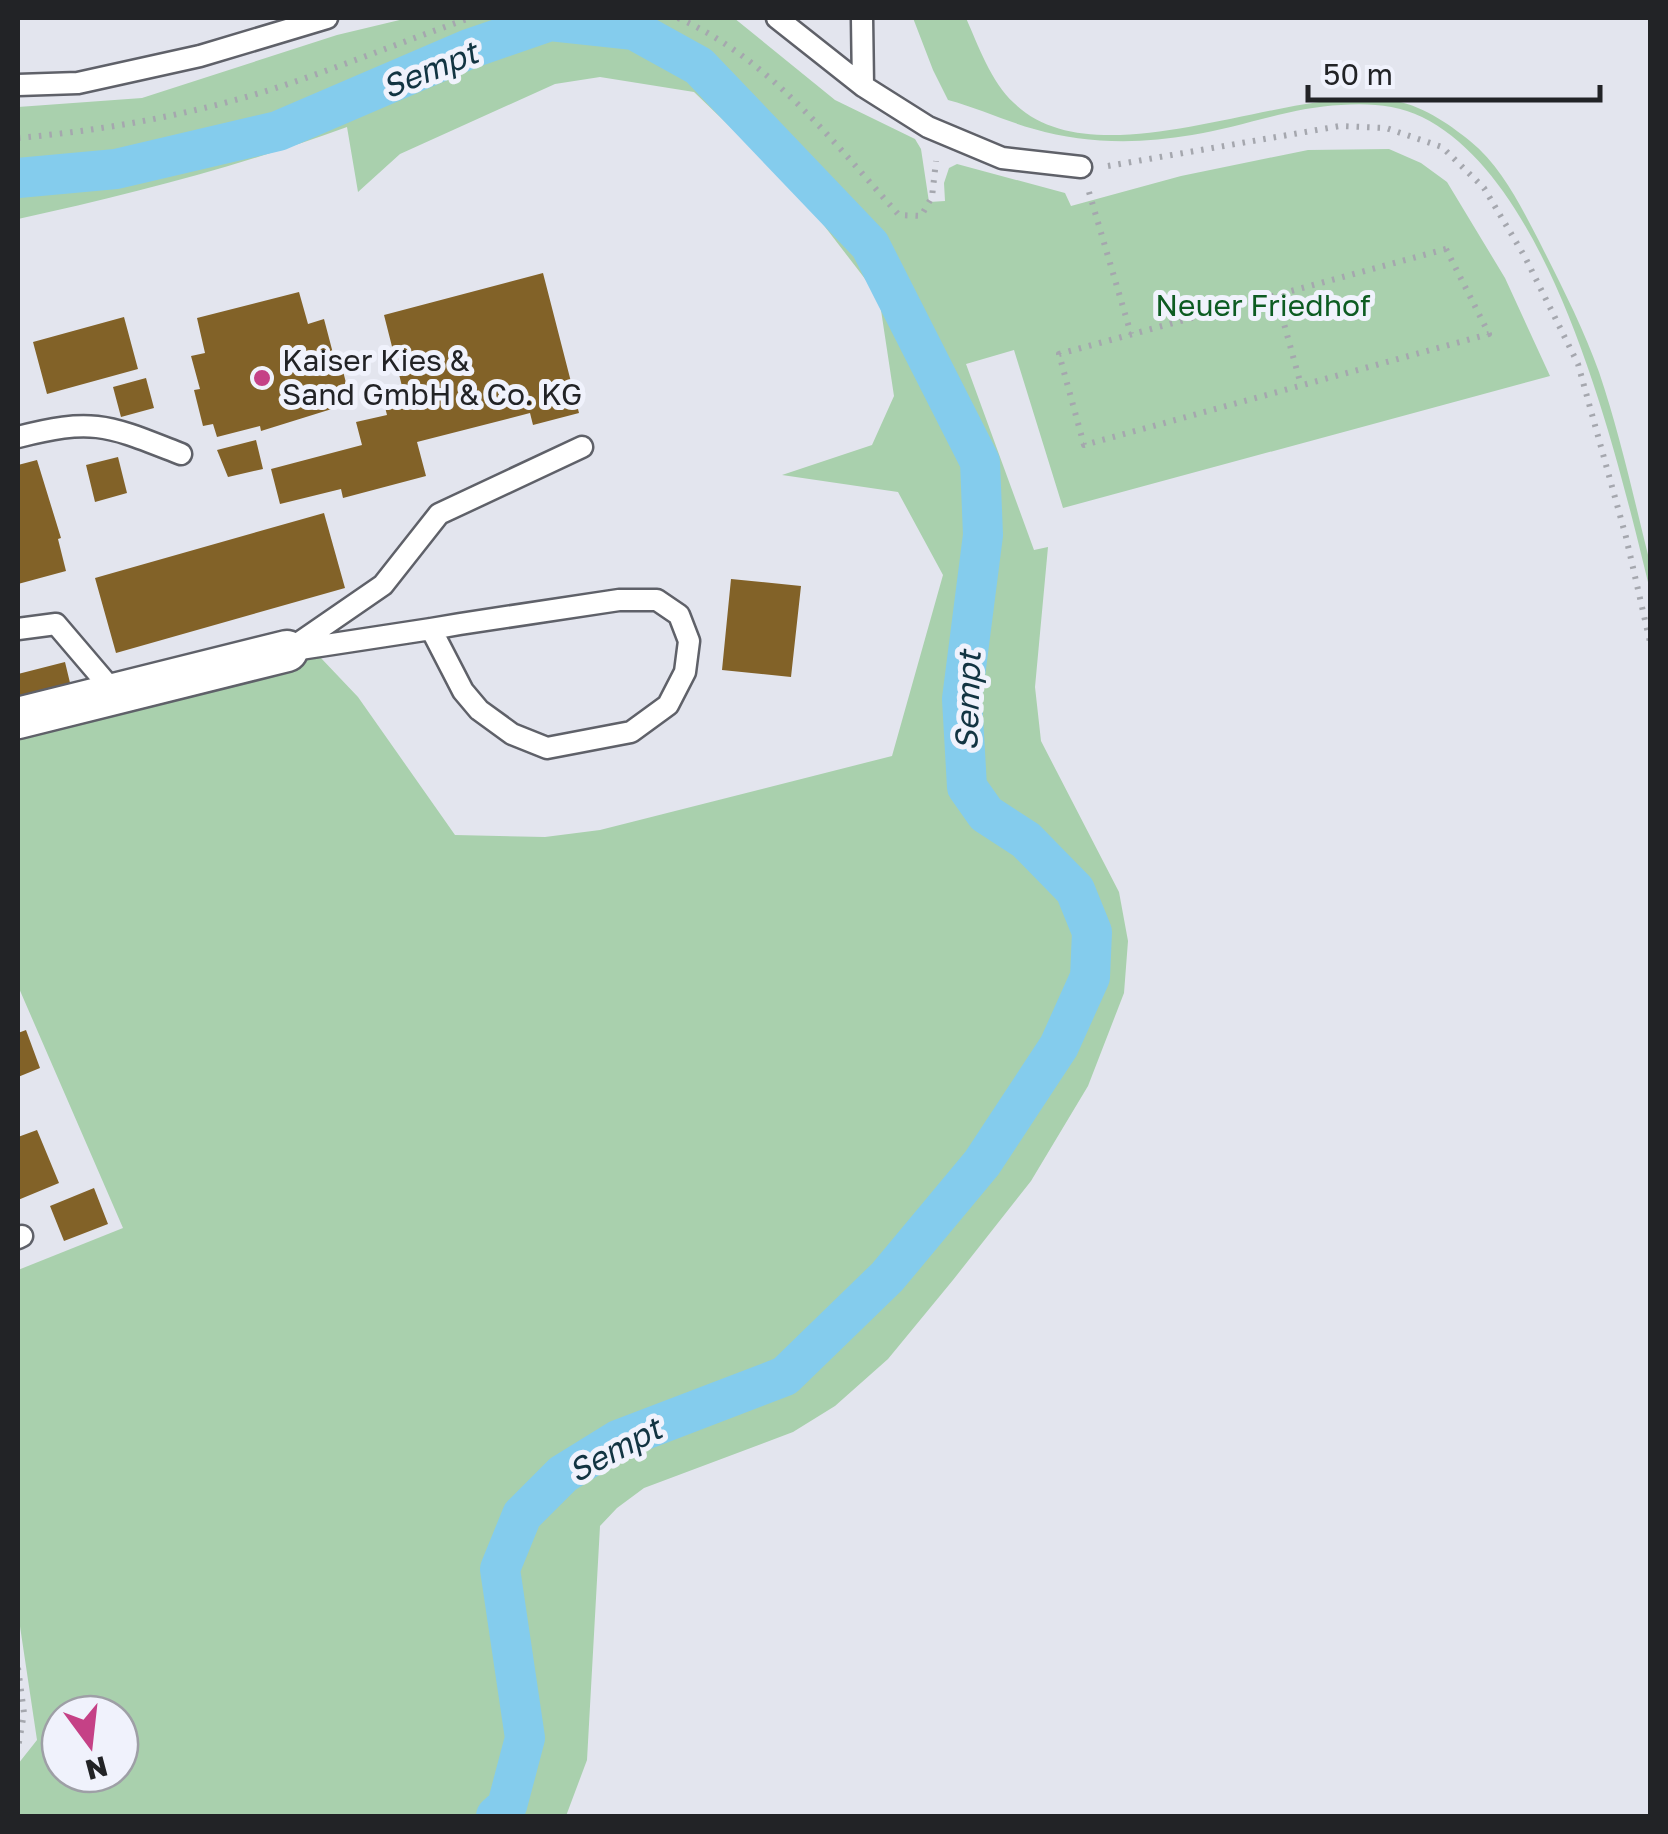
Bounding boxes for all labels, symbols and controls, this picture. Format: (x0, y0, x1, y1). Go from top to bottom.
water label: Sempt (376, 32, 486, 105)
scale bar (1308, 40, 1600, 102)
text: 50 m (1323, 56, 1393, 92)
park label: Neuer Friedhof (1155, 287, 1371, 323)
place label: Kaiser Kies & Sand GmbH & Co. KG (282, 342, 582, 412)
marker: Kaiser Kies & Sand GmbH & Co. KG (251, 367, 273, 389)
water label: Sempt (946, 647, 988, 752)
water label: Sempt (562, 1407, 670, 1489)
north arrow (40, 1694, 140, 1794)
text: N (82, 1750, 111, 1787)

